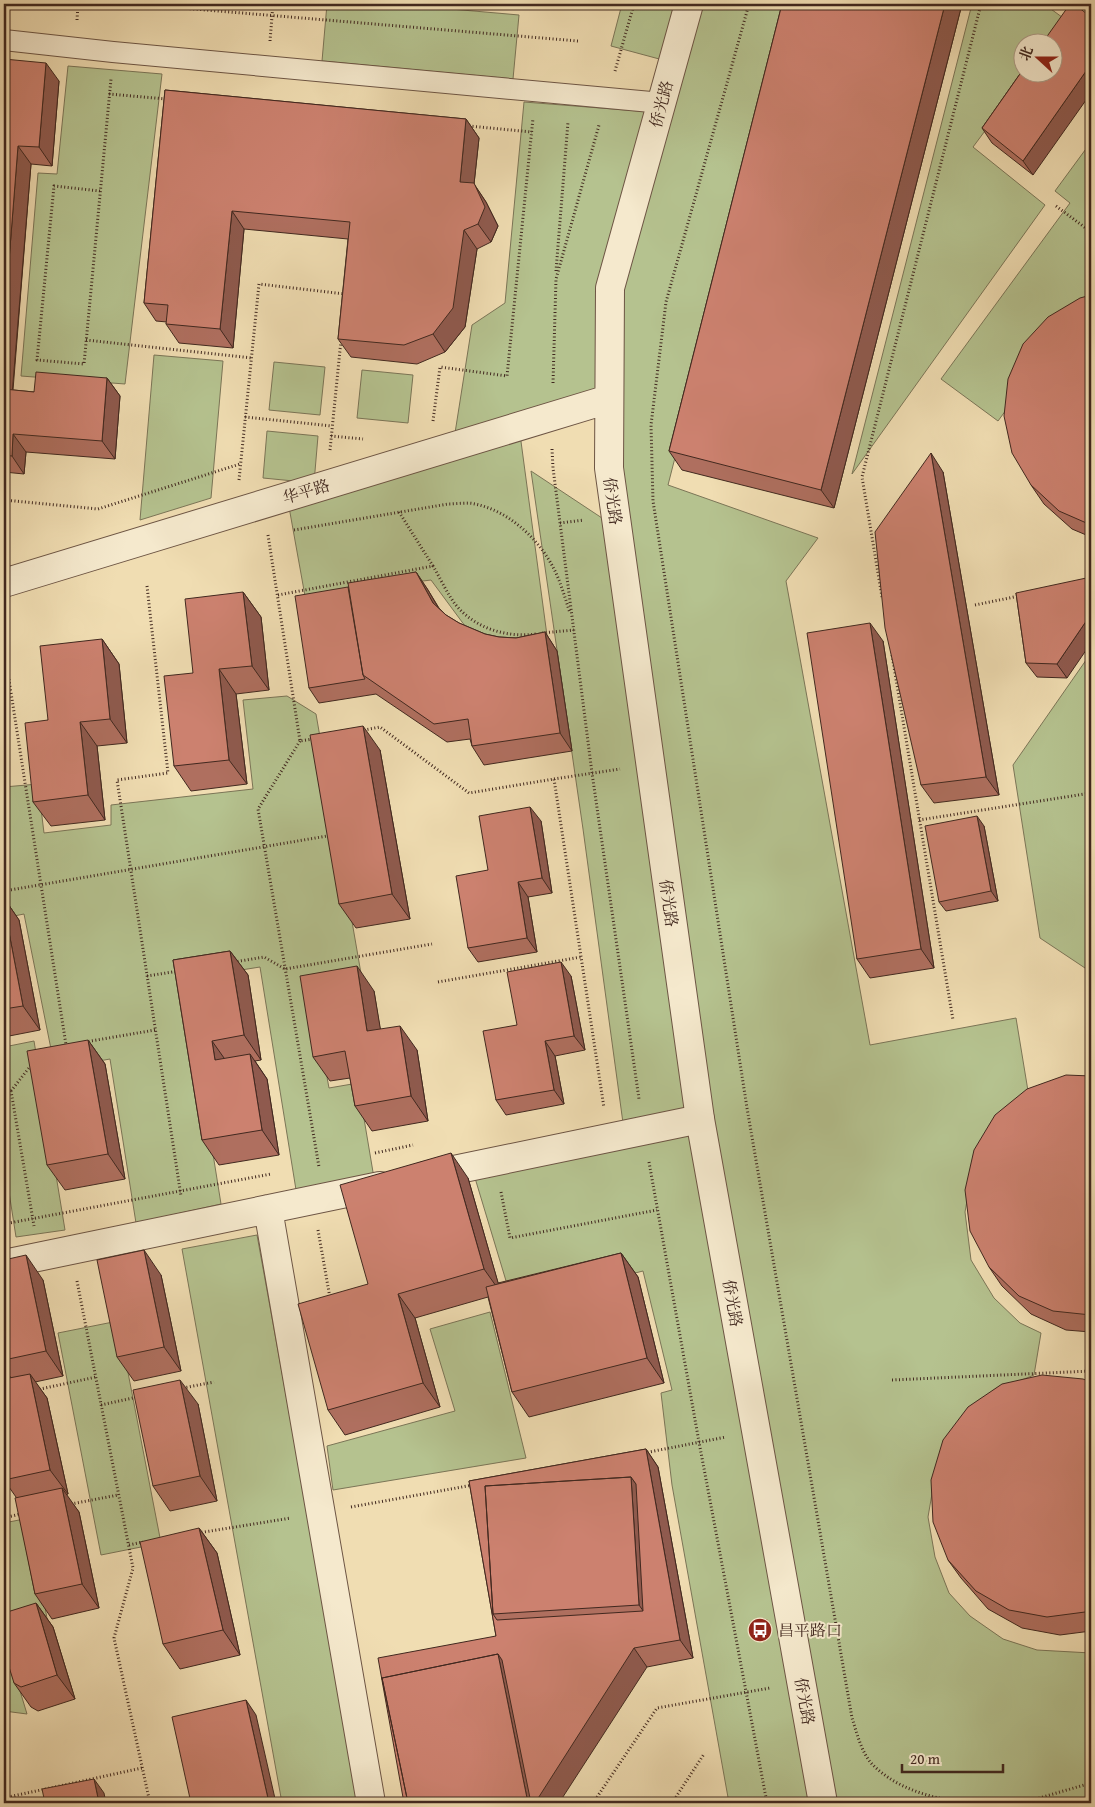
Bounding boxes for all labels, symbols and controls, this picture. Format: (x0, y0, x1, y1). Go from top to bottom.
north arrow (1012, 32, 1062, 82)
text: 北 (1014, 43, 1038, 63)
street label: 侨光路 (643, 78, 679, 130)
street label: 华平路 (280, 473, 332, 509)
street label: 侨光路 (598, 476, 628, 526)
street label: 侨光路 (654, 878, 684, 928)
street label: 侨光路 (717, 1277, 749, 1329)
bus stop icon: 昌平路口 (747, 1617, 773, 1643)
place label: 昌平路口 (778, 1618, 842, 1642)
street label: 侨光路 (789, 1675, 821, 1727)
scale bar (902, 1742, 1004, 1774)
text: 20 m (910, 1748, 941, 1769)

